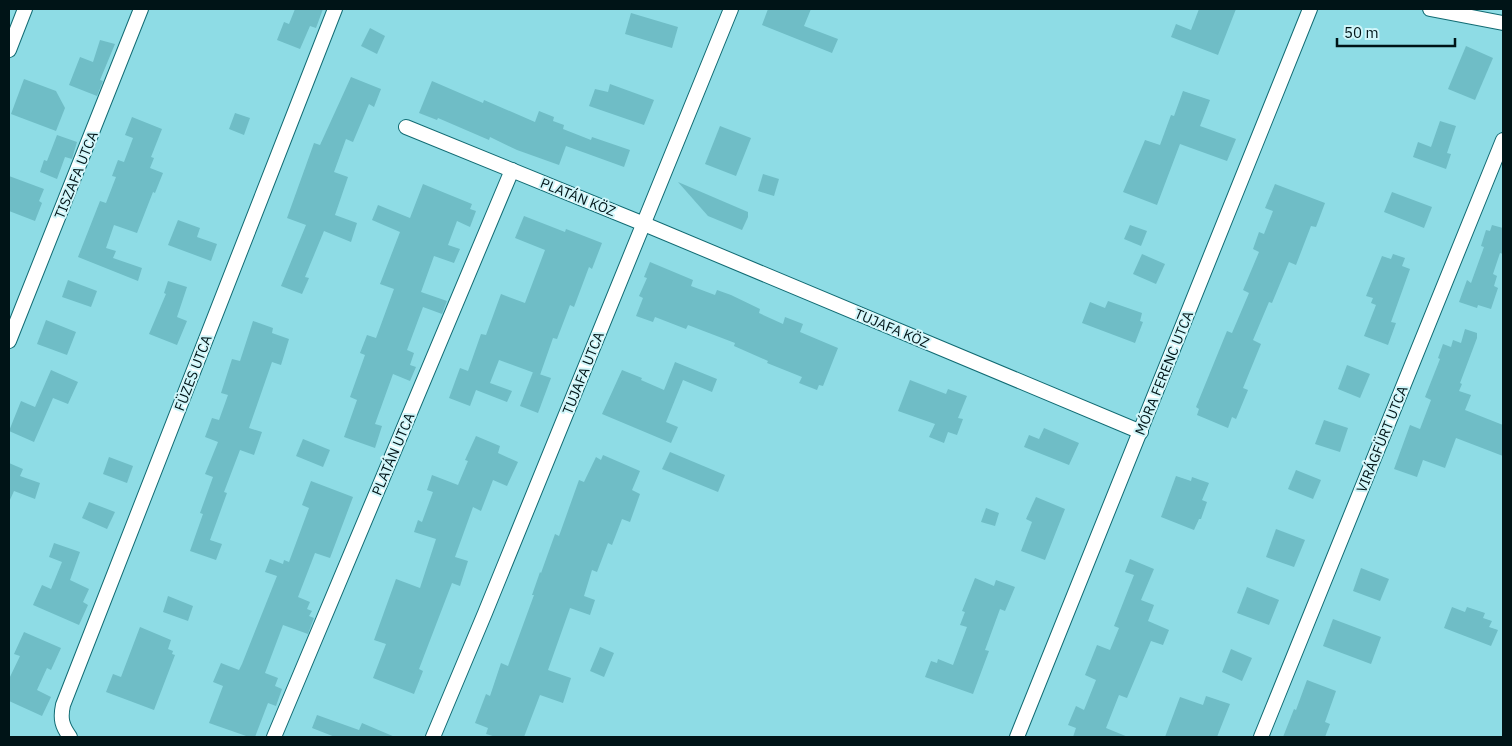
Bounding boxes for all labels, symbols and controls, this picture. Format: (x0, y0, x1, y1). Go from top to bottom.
scale bar (1337, 15, 1454, 47)
text: 50 m (1344, 23, 1379, 42)
street label: TISZAFA UTCA (50, 128, 102, 222)
street label: PLATÁN KÖZ (538, 173, 619, 220)
street label: TUJAFA KÖZ (852, 304, 932, 352)
street label: MÓRA FERENC UTCA (1130, 308, 1197, 438)
street label: TUJAFA UTCA (558, 329, 608, 417)
street label: FÜZES UTCA (170, 332, 216, 414)
street label: VIRÁGFÜRT UTCA (1351, 383, 1412, 495)
street label: PLATÁN UTCA (367, 410, 418, 498)

